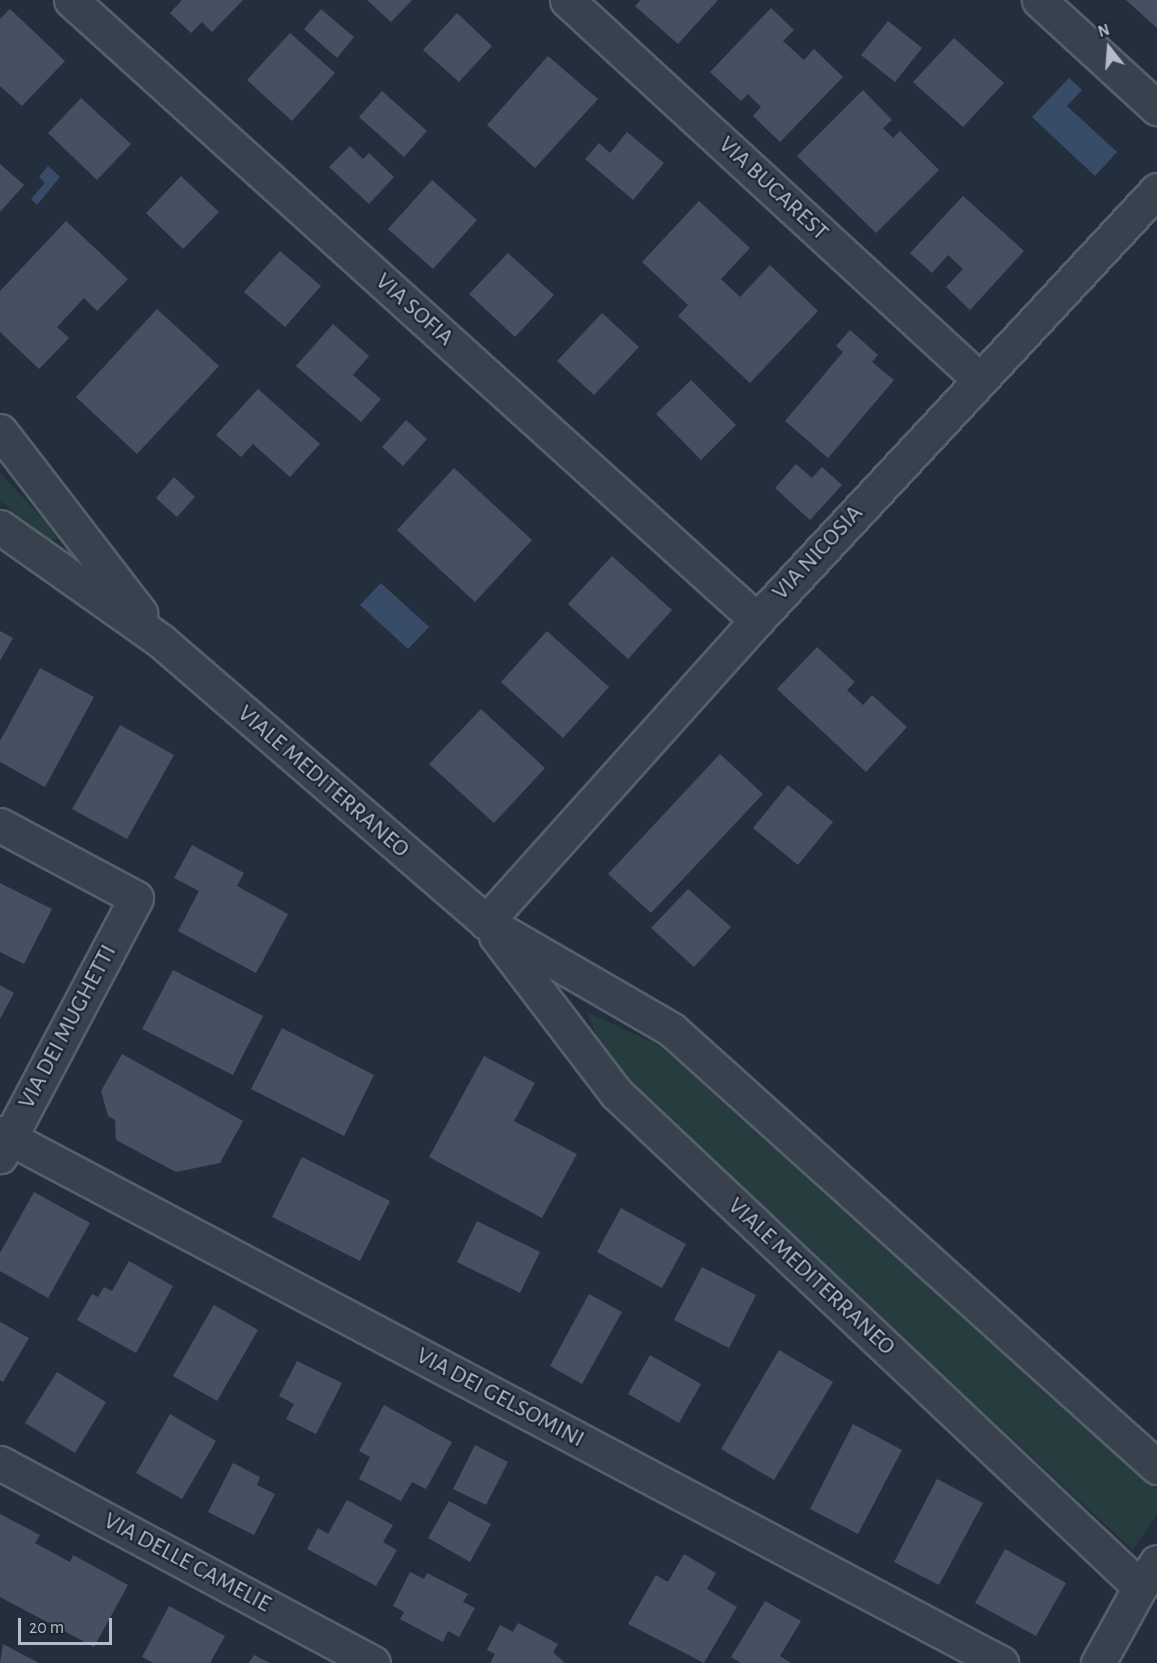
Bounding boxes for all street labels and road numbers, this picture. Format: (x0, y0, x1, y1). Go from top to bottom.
street label: VIA BUCAREST (712, 131, 834, 247)
street label: VIA SOFIA (369, 267, 459, 353)
street label: VIA NICOSIA (767, 499, 869, 607)
street label: VIALE MEDITERRANEO (231, 700, 415, 864)
street label: VIA DEI MUGHETTI (13, 940, 123, 1114)
street label: VIALE MEDITERRANEO (721, 1192, 901, 1362)
street label: VIA DEI GELSOMINI (411, 1342, 589, 1454)
street label: VIA DELLE CAMELIE (98, 1507, 276, 1619)

